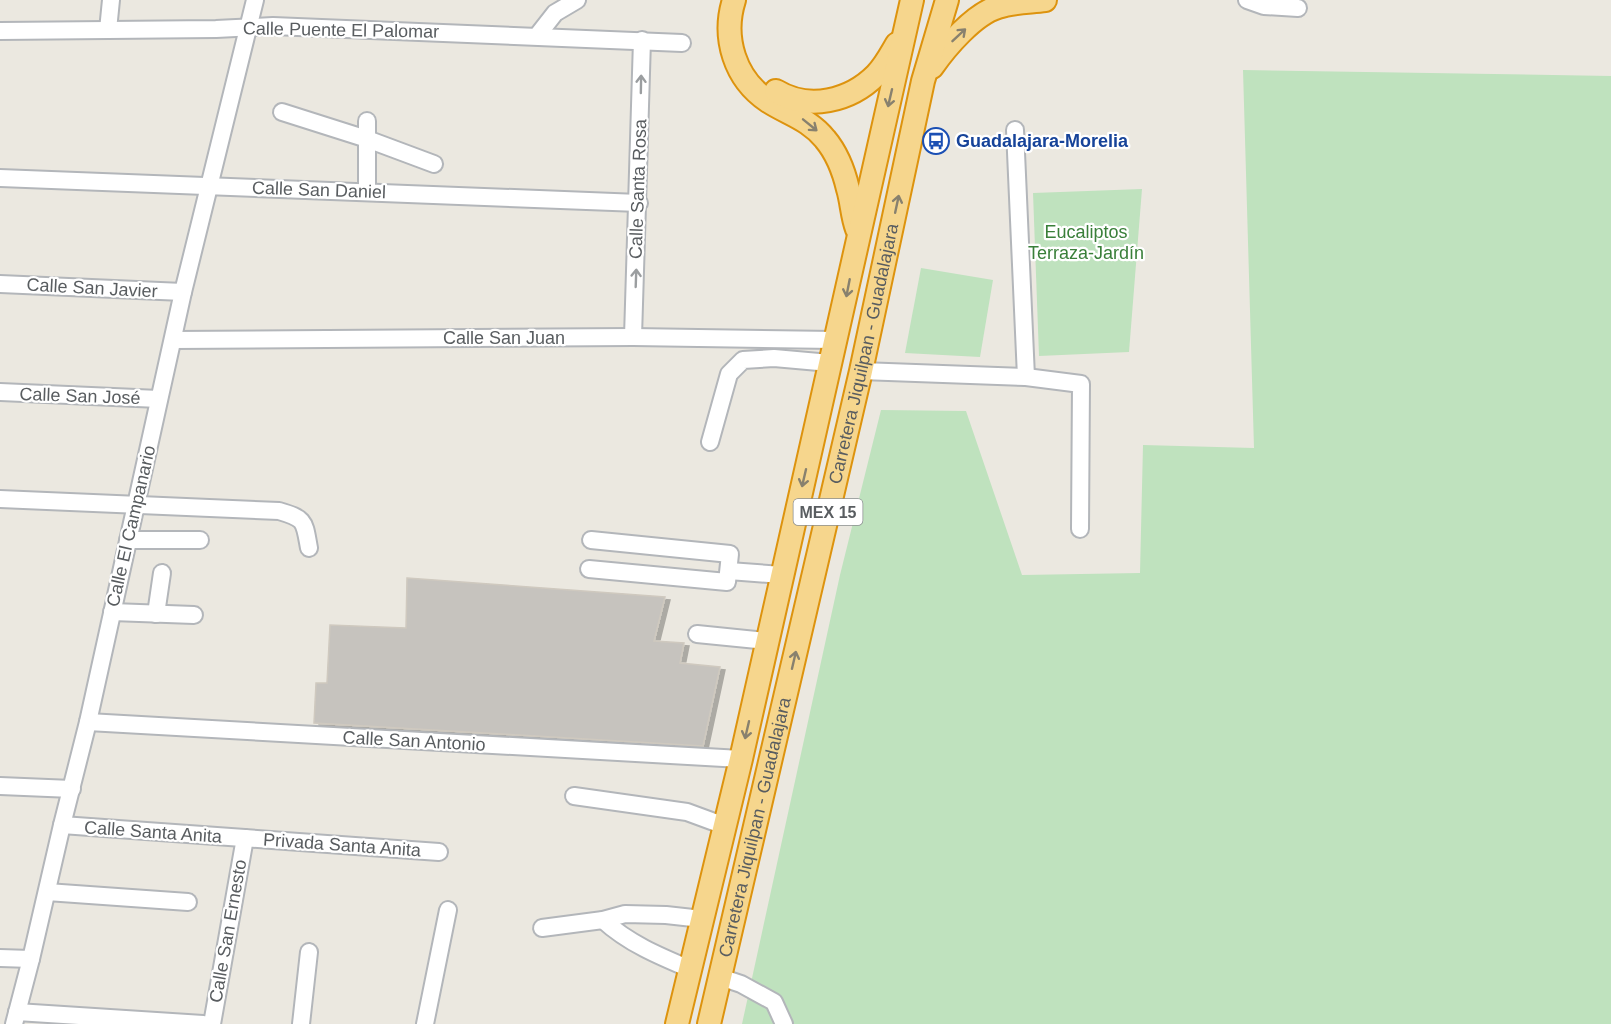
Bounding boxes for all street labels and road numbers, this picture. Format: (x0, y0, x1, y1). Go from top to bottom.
street label: Calle Puente El Palomar (243, 18, 439, 42)
street label: Calle Santa Rosa (626, 118, 650, 259)
street label: Calle San Daniel (252, 178, 386, 202)
street label: Carretera Jiquilpan - Guadalajara (825, 221, 902, 486)
street label: Calle San Javier (26, 275, 158, 301)
street label: Calle San Juan (443, 328, 565, 348)
street label: Calle San José (19, 384, 141, 408)
street label: Calle El Campanario (103, 443, 159, 609)
road number: MEX 15 (794, 499, 862, 525)
street label: Carretera Jiquilpan - Guadalajara (715, 694, 795, 959)
street label: Calle San Antonio (342, 727, 486, 755)
street label: Calle Santa Anita (83, 817, 224, 847)
street label: Privada Santa Anita (262, 830, 423, 861)
street label: Calle San Ernesto (206, 858, 250, 1004)

